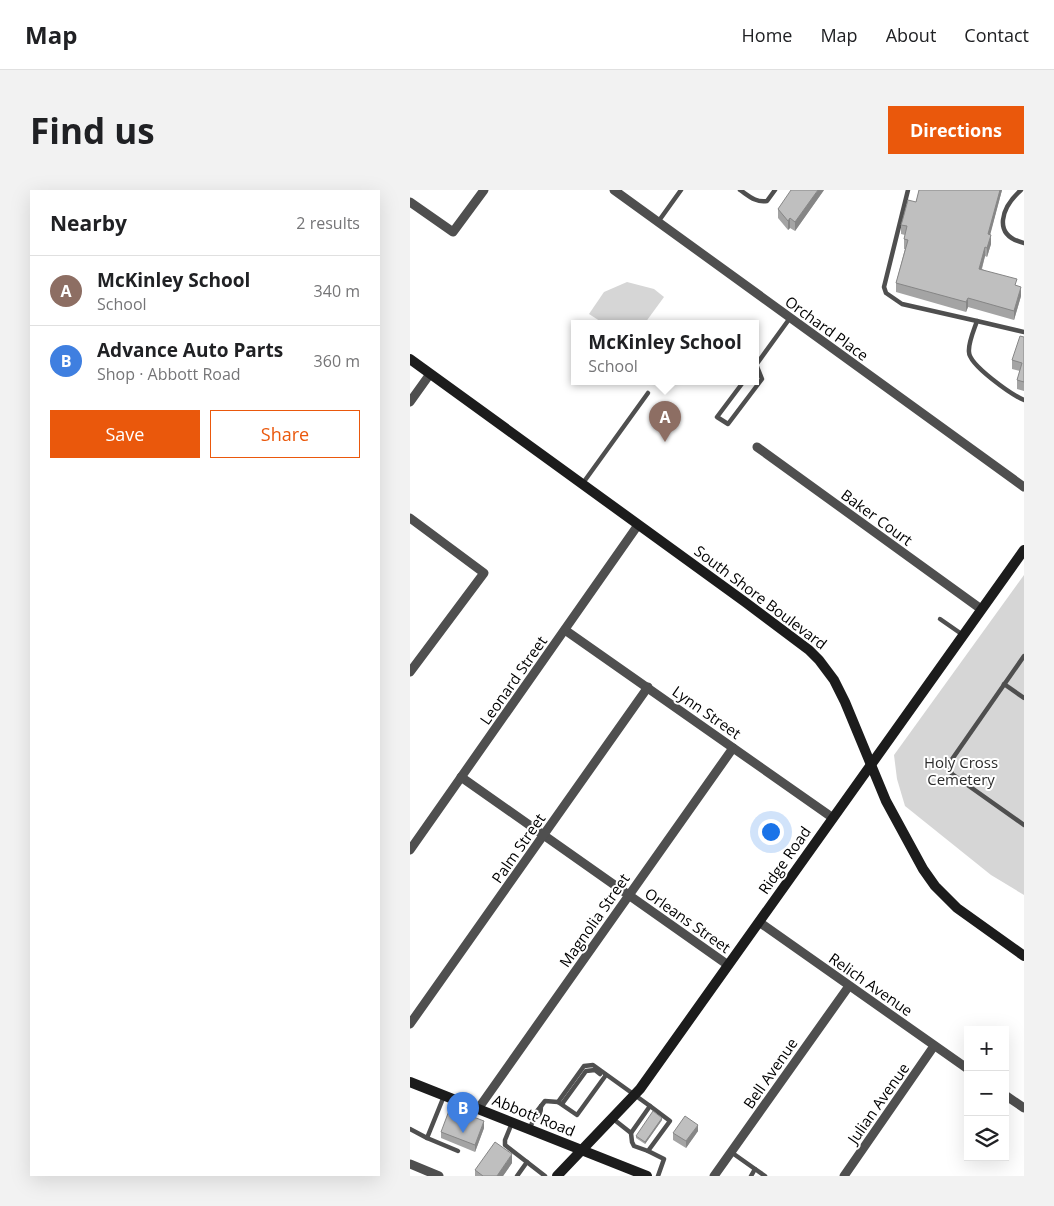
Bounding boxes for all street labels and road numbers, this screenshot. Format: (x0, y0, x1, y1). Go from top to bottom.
street label: Orchard Place (781, 291, 873, 365)
street label: Baker Court (837, 484, 917, 550)
street label: South Shore Boulevard (691, 541, 831, 653)
street label: Leonard Street (475, 632, 551, 728)
street label: Lynn Street (669, 681, 745, 743)
street label: Palm Street (487, 809, 549, 887)
street label: Ridge Road (753, 822, 815, 898)
street label: Magnolia Street (554, 869, 634, 971)
street label: Orleans Street (641, 883, 735, 957)
street label: Relich Avenue (825, 948, 917, 1020)
street label: Bell Avenue (738, 1034, 802, 1112)
street label: Julian Avenue (842, 1059, 913, 1149)
street label: Abbott Road (490, 1089, 578, 1141)

